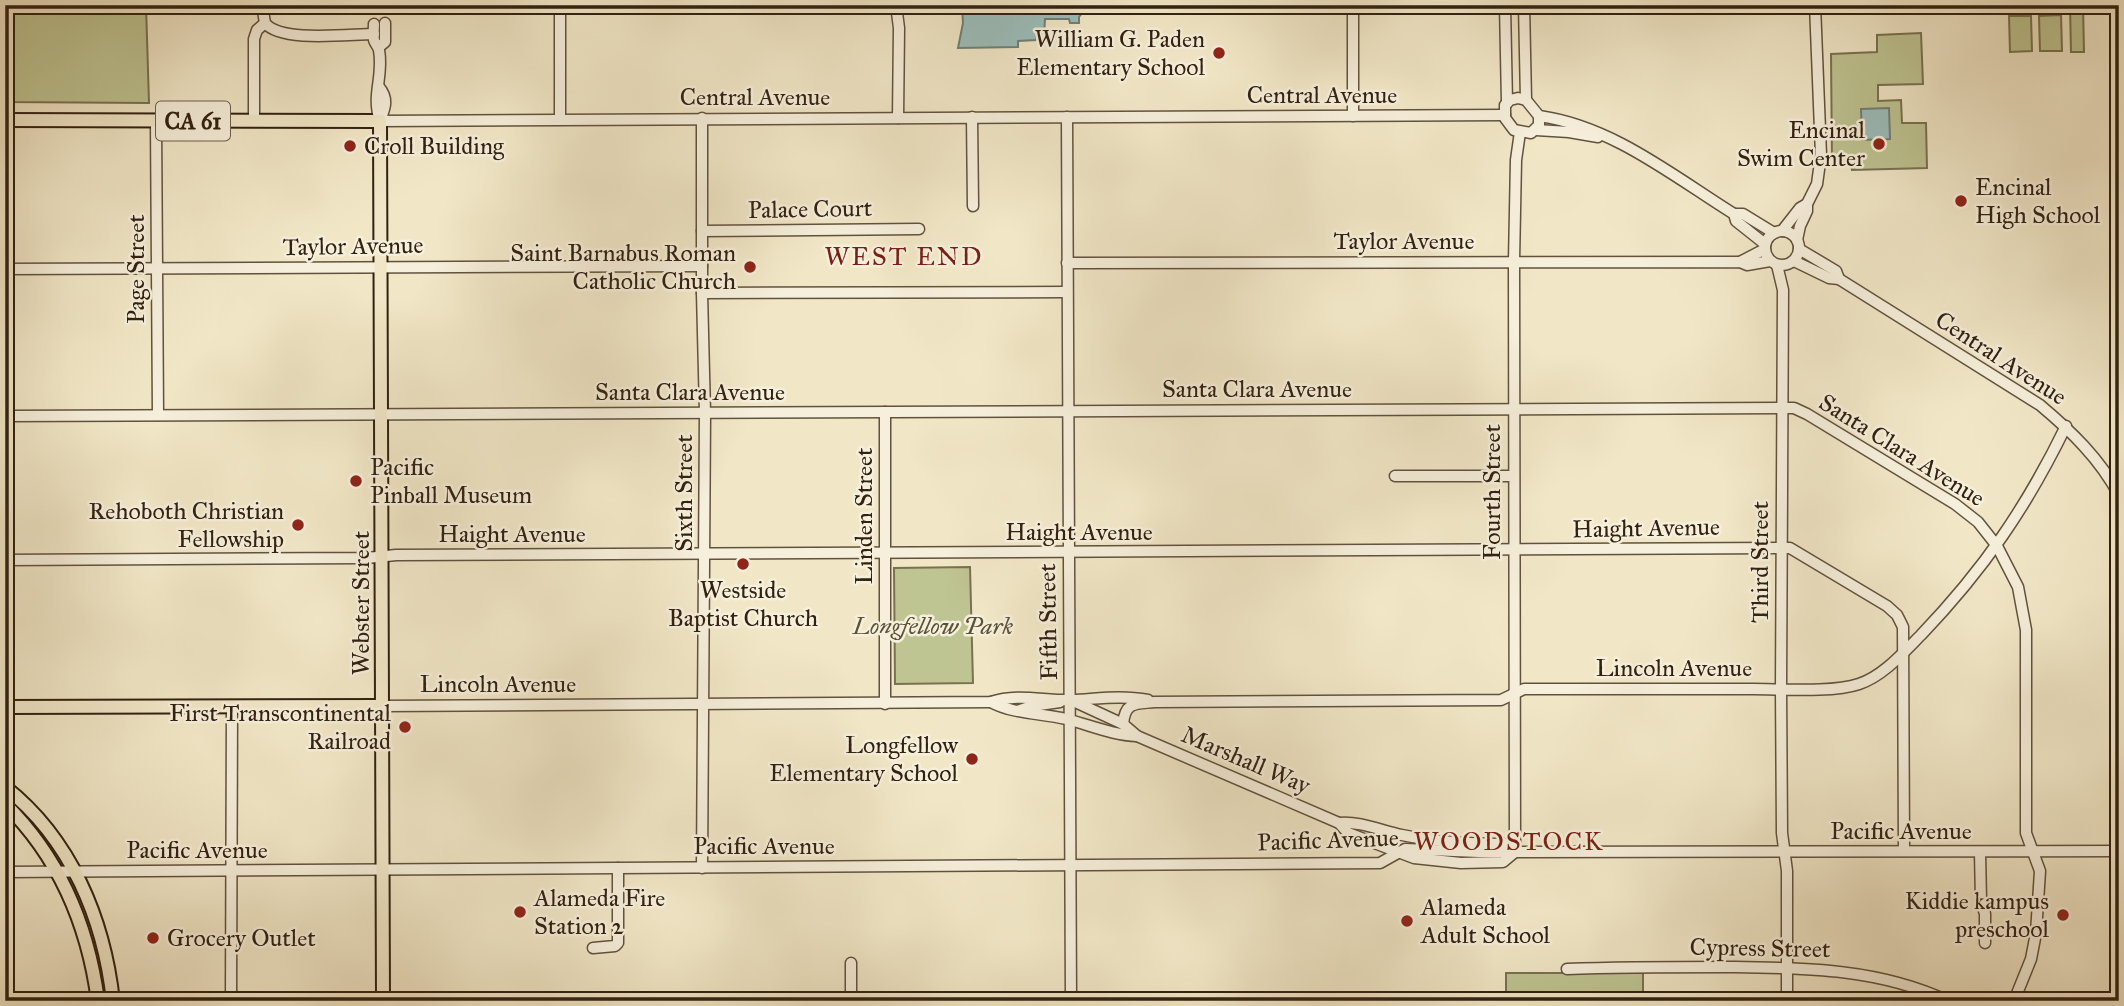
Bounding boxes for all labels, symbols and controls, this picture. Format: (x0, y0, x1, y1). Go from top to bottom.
place label: William G. Paden Elementary School (1016, 24, 1206, 82)
marker: William G. Paden Elementary School (1211, 45, 1227, 61)
street label: Central Avenue (1247, 80, 1397, 110)
street label: Central Avenue (680, 82, 830, 112)
road number: CA 61 (156, 102, 230, 140)
place label: Encinal Swim Center (1737, 115, 1866, 173)
place label: Croll Building (364, 131, 505, 161)
marker: Encinal Swim Center (1871, 136, 1887, 152)
marker: Croll Building (342, 138, 358, 154)
place label: Encinal High School (1975, 172, 2101, 230)
street label: Palace Court (748, 193, 873, 225)
marker: Encinal High School (1953, 193, 1969, 209)
street label: Page Street (121, 214, 151, 324)
street label: Taylor Avenue (1334, 226, 1474, 256)
street label: Taylor Avenue (282, 230, 424, 262)
place label: Saint Barnabus Roman Catholic Church (510, 238, 736, 296)
district label: WEST END (825, 240, 983, 272)
marker: Saint Barnabus Roman Catholic Church (742, 259, 758, 275)
street label: Central Avenue (1930, 304, 2072, 412)
street label: Santa Clara Avenue (1162, 374, 1352, 404)
street label: Santa Clara Avenue (595, 377, 785, 407)
street label: Santa Clara Avenue (1813, 387, 1991, 513)
street label: Fourth Street (1477, 424, 1507, 560)
street label: Sixth Street (669, 434, 699, 552)
street label: Linden Street (849, 447, 879, 585)
place label: Pacific Pinball Museum (370, 452, 532, 510)
marker: Pacific Pinball Museum (348, 473, 364, 489)
place label: Rehoboth Christian Fellowship (89, 496, 284, 554)
street label: Third Street (1745, 500, 1775, 623)
street label: Haight Avenue (1572, 512, 1720, 544)
marker: Rehoboth Christian Fellowship (290, 517, 306, 533)
street label: Haight Avenue (1005, 517, 1153, 547)
street label: Haight Avenue (438, 519, 586, 549)
street label: Webster Street (346, 530, 376, 675)
marker: Westside Baptist Church (735, 556, 751, 572)
street label: Fifth Street (1032, 563, 1064, 681)
place label: Westside Baptist Church (668, 575, 818, 633)
park label: Longfellow Park (852, 611, 1014, 641)
street label: Lincoln Avenue (1596, 653, 1752, 683)
street label: Lincoln Avenue (420, 669, 576, 699)
place label: First Transcontinental Railroad (169, 698, 392, 756)
marker: First Transcontinental Railroad (397, 719, 413, 735)
street label: Marshall Way (1177, 719, 1316, 801)
place label: Longfellow Elementary School (769, 730, 959, 788)
marker: Longfellow Elementary School (964, 751, 980, 767)
street label: Pacific Avenue (1830, 816, 1972, 846)
street label: Pacific Avenue (1257, 823, 1399, 857)
district label: WOODSTOCK (1413, 825, 1605, 857)
street label: Pacific Avenue (693, 831, 835, 861)
street label: Pacific Avenue (126, 835, 268, 865)
place label: Alameda Fire Station 2 (533, 883, 665, 941)
place label: Kiddie kampus preschool (1905, 886, 2050, 944)
place label: Alameda Adult School (1420, 892, 1551, 950)
marker: Alameda Fire Station 2 (512, 904, 528, 920)
marker: Kiddie kampus preschool (2055, 907, 2071, 923)
marker: Alameda Adult School (1399, 913, 1415, 929)
place label: Grocery Outlet (167, 923, 316, 953)
marker: Grocery Outlet (145, 930, 161, 946)
street label: Cypress Street (1689, 932, 1831, 964)

